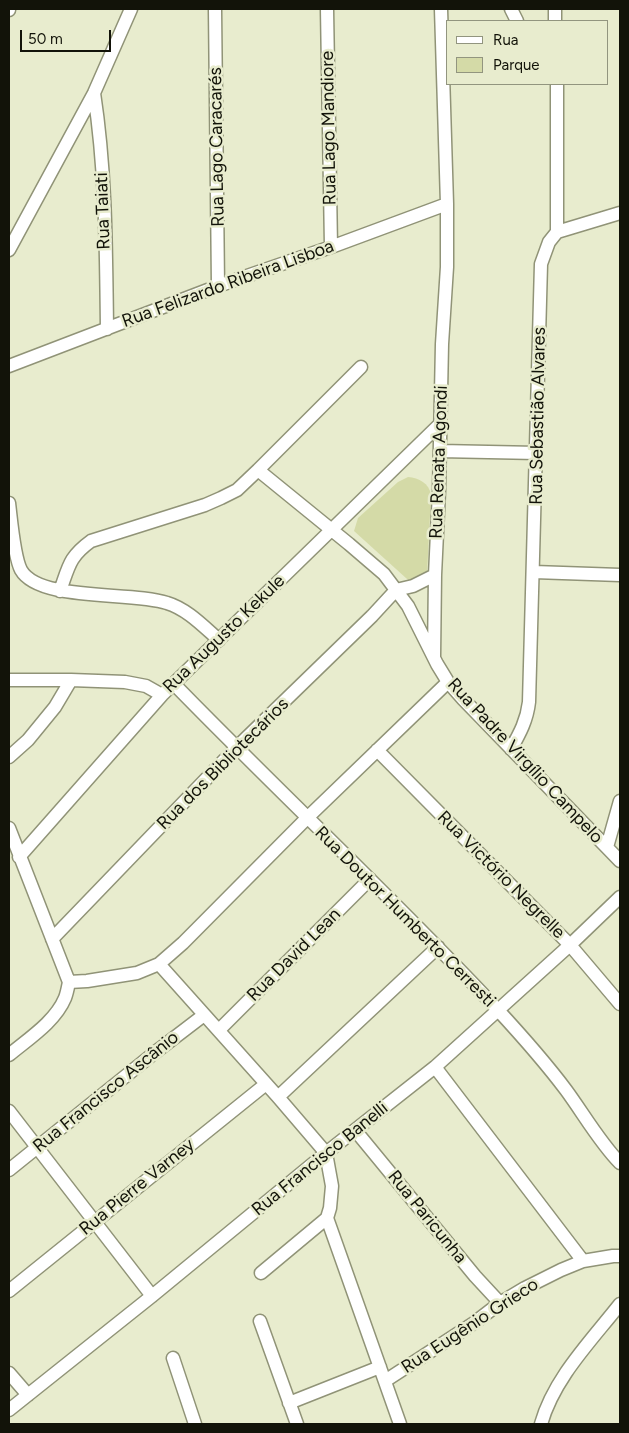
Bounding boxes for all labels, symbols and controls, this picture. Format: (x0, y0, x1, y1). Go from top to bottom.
scale bar (22, 20, 114, 52)
legend (446, 20, 609, 85)
text: 50 m (28, 30, 63, 48)
text: Rua (493, 31, 518, 49)
street label: Rua Lago Mandiore (317, 51, 341, 205)
text: Parque (493, 56, 540, 74)
street label: Rua Lago Caracarés (205, 67, 229, 227)
street label: Rua Taiati (91, 172, 115, 250)
street label: Rua Felizardo Ribeira Lisboa (119, 236, 337, 332)
street label: Rua Sebastião Alvares (526, 327, 550, 505)
street label: Rua Renata Agondi (426, 385, 452, 539)
street label: Rua Augusto Kekule (159, 570, 289, 698)
street label: Rua Padre Virgílio Campelo (443, 674, 607, 848)
street label: Rua dos Bibliotecários (153, 694, 293, 834)
street label: Rua Victório Negrelle (433, 807, 569, 943)
street label: Rua Doutor Humberto Cerresti (310, 822, 500, 1012)
street label: Rua David Lean (243, 904, 345, 1006)
street label: Rua Francisco Ascânio (29, 1027, 183, 1157)
street label: Rua Francisco Banelli (248, 1097, 392, 1221)
street label: Rua Pierre Varney (75, 1134, 199, 1240)
street label: Rua Paricunha (383, 1166, 471, 1268)
street label: Rua Eugênio Grieco (397, 1274, 543, 1378)

